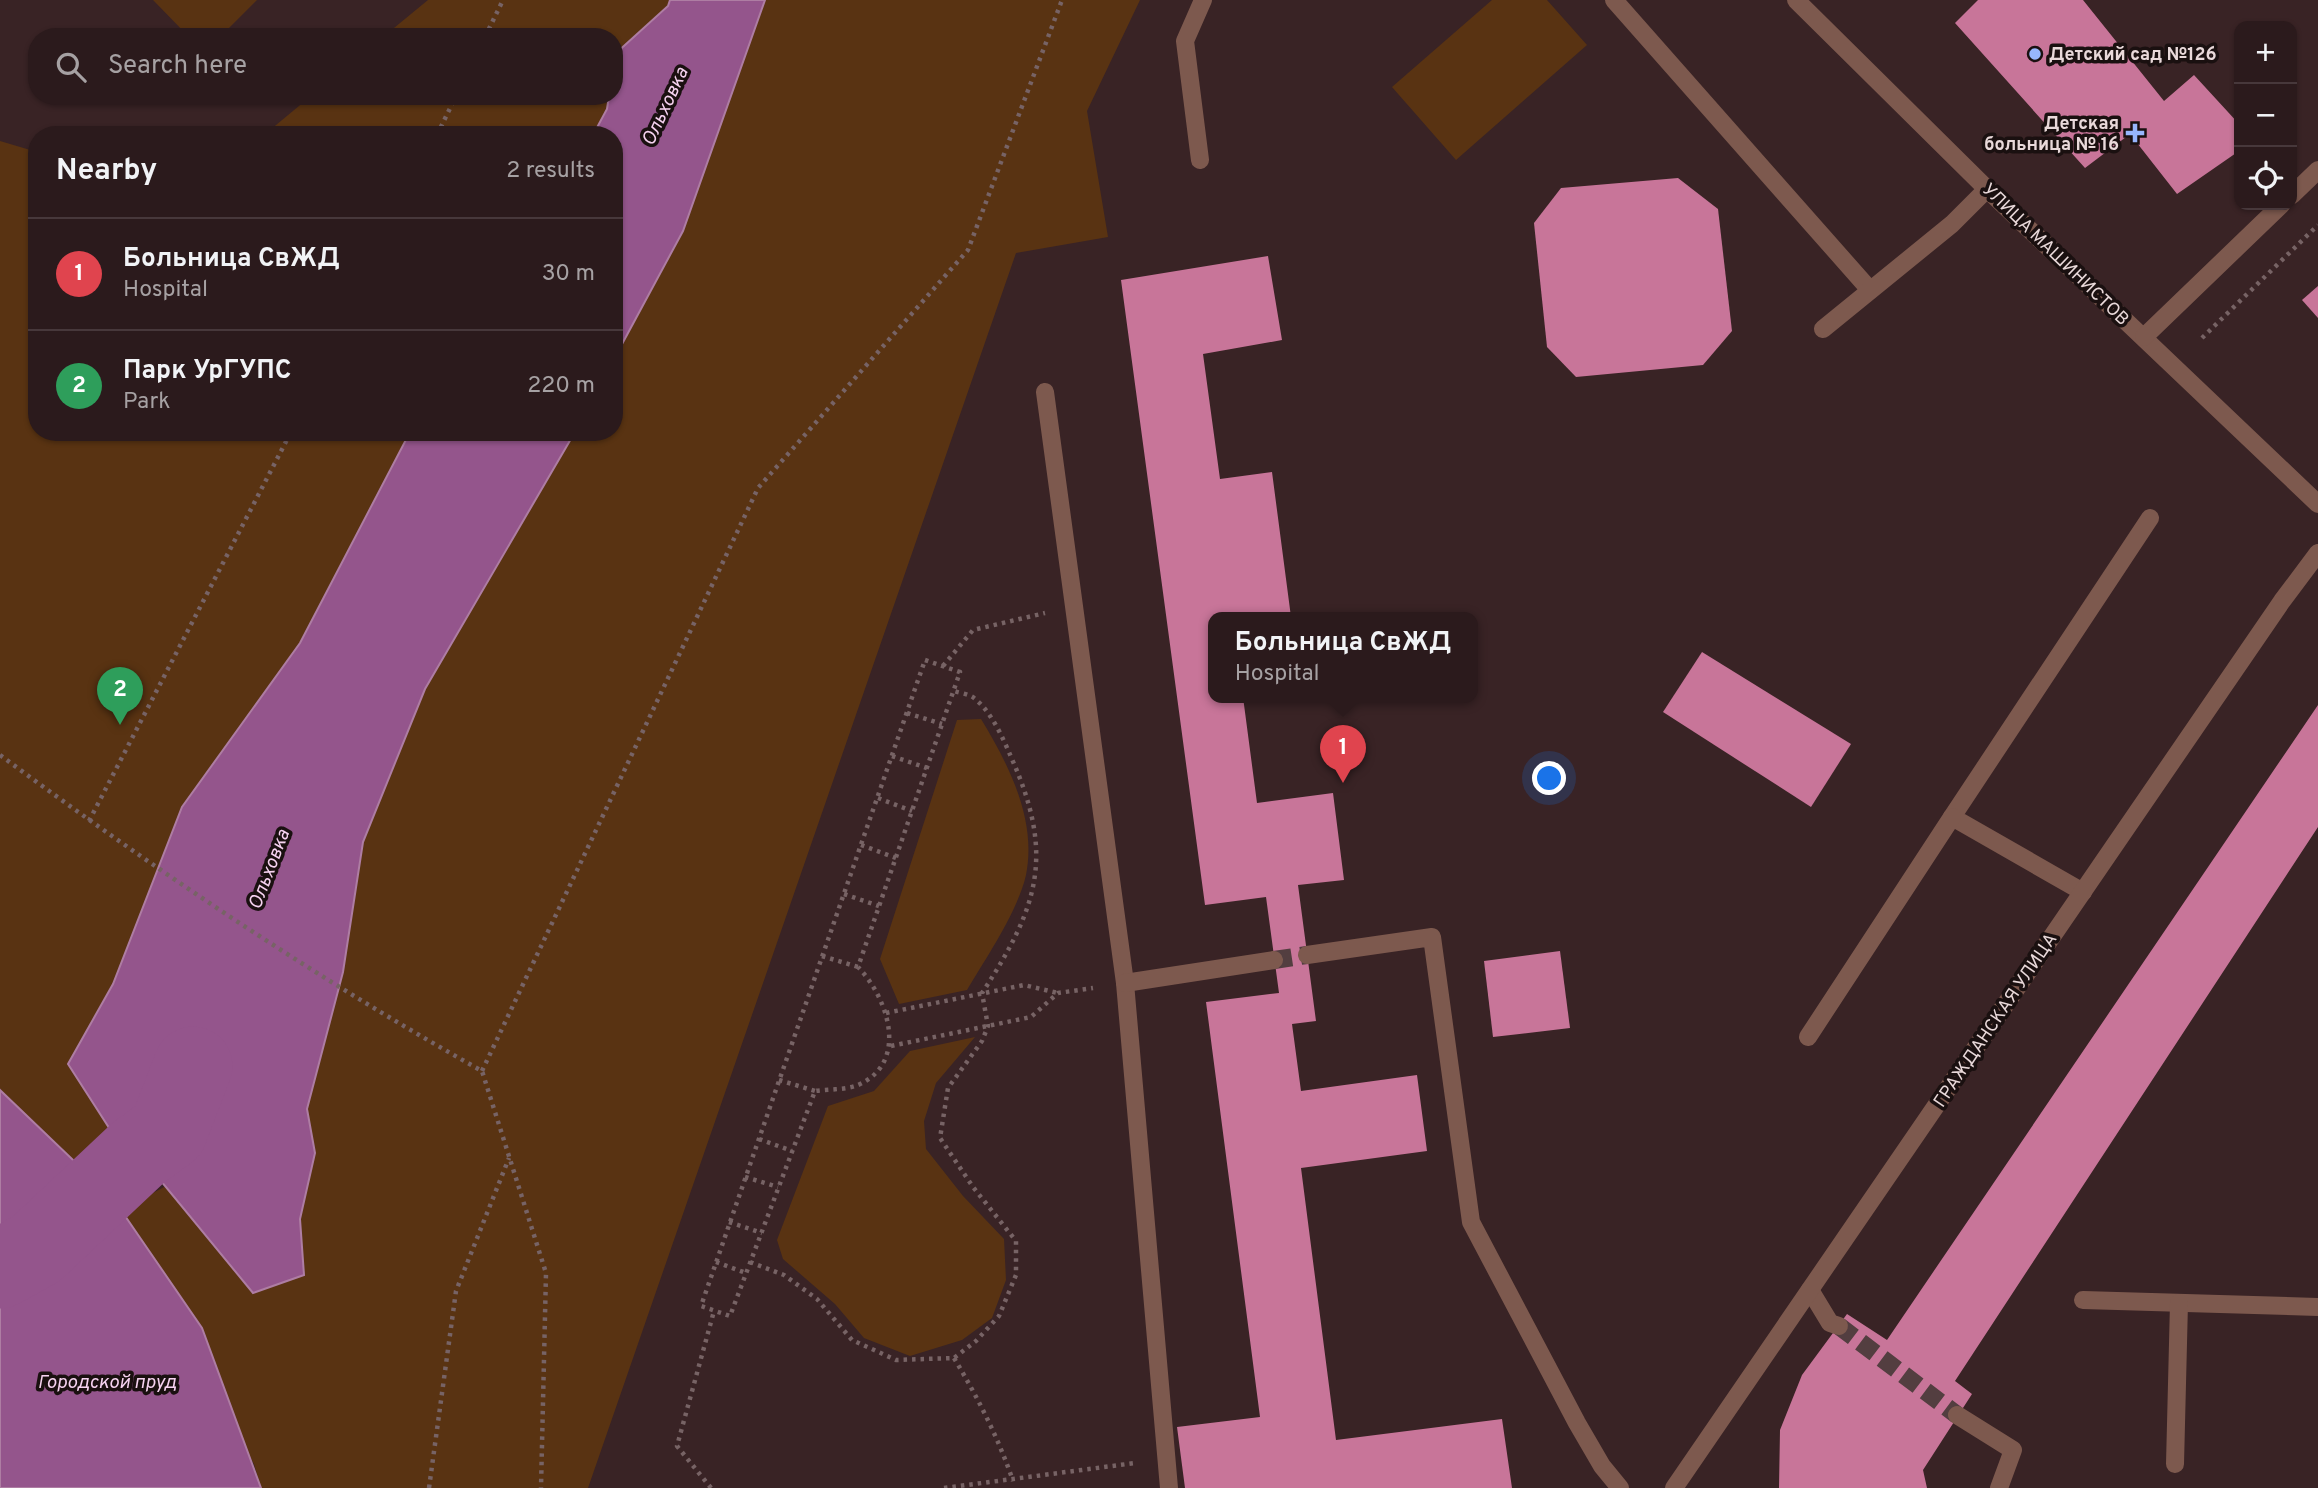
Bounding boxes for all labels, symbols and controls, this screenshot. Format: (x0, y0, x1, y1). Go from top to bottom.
map controls (2234, 21, 2297, 210)
button: + (2234, 21, 2297, 84)
search box (28, 28, 623, 105)
place label: Детский сад №126 (2049, 44, 2217, 67)
marker: Детский сад №126 (2027, 46, 2043, 62)
icon: search (52, 48, 90, 86)
text: Search here (108, 50, 247, 83)
water label: Ольховка (637, 63, 695, 150)
button: − (2234, 84, 2297, 147)
place label: Детская больница № 16 (1984, 113, 2119, 157)
marker: Детская больница № 16 (2125, 123, 2145, 143)
button: locate (2234, 147, 2297, 210)
text: Nearby (56, 153, 157, 190)
text: 2 results (506, 157, 595, 186)
street label: УЛИЦА МАШИНИСТОВ (1977, 179, 2133, 331)
text: Больница СвЖД (123, 243, 340, 276)
text: 1 (74, 260, 84, 289)
text: 30 m (542, 260, 595, 289)
text: Hospital (123, 276, 208, 305)
text: Парк УрГУПС (123, 355, 291, 388)
text: 2 (72, 372, 86, 401)
text: 220 m (527, 372, 595, 401)
text: Park (123, 388, 170, 417)
popup (1208, 612, 1478, 703)
text: Больница СвЖД (1235, 627, 1451, 660)
text: Hospital (1235, 660, 1320, 689)
pin: 2 (97, 667, 143, 725)
pin: 1 (1320, 725, 1366, 783)
your location (1532, 761, 1566, 795)
water label: Ольховка (244, 826, 296, 913)
street label: ГРАЖДАНСКАЯ УЛИЦА (1929, 929, 2063, 1112)
water label: Городской пруд (37, 1371, 177, 1395)

